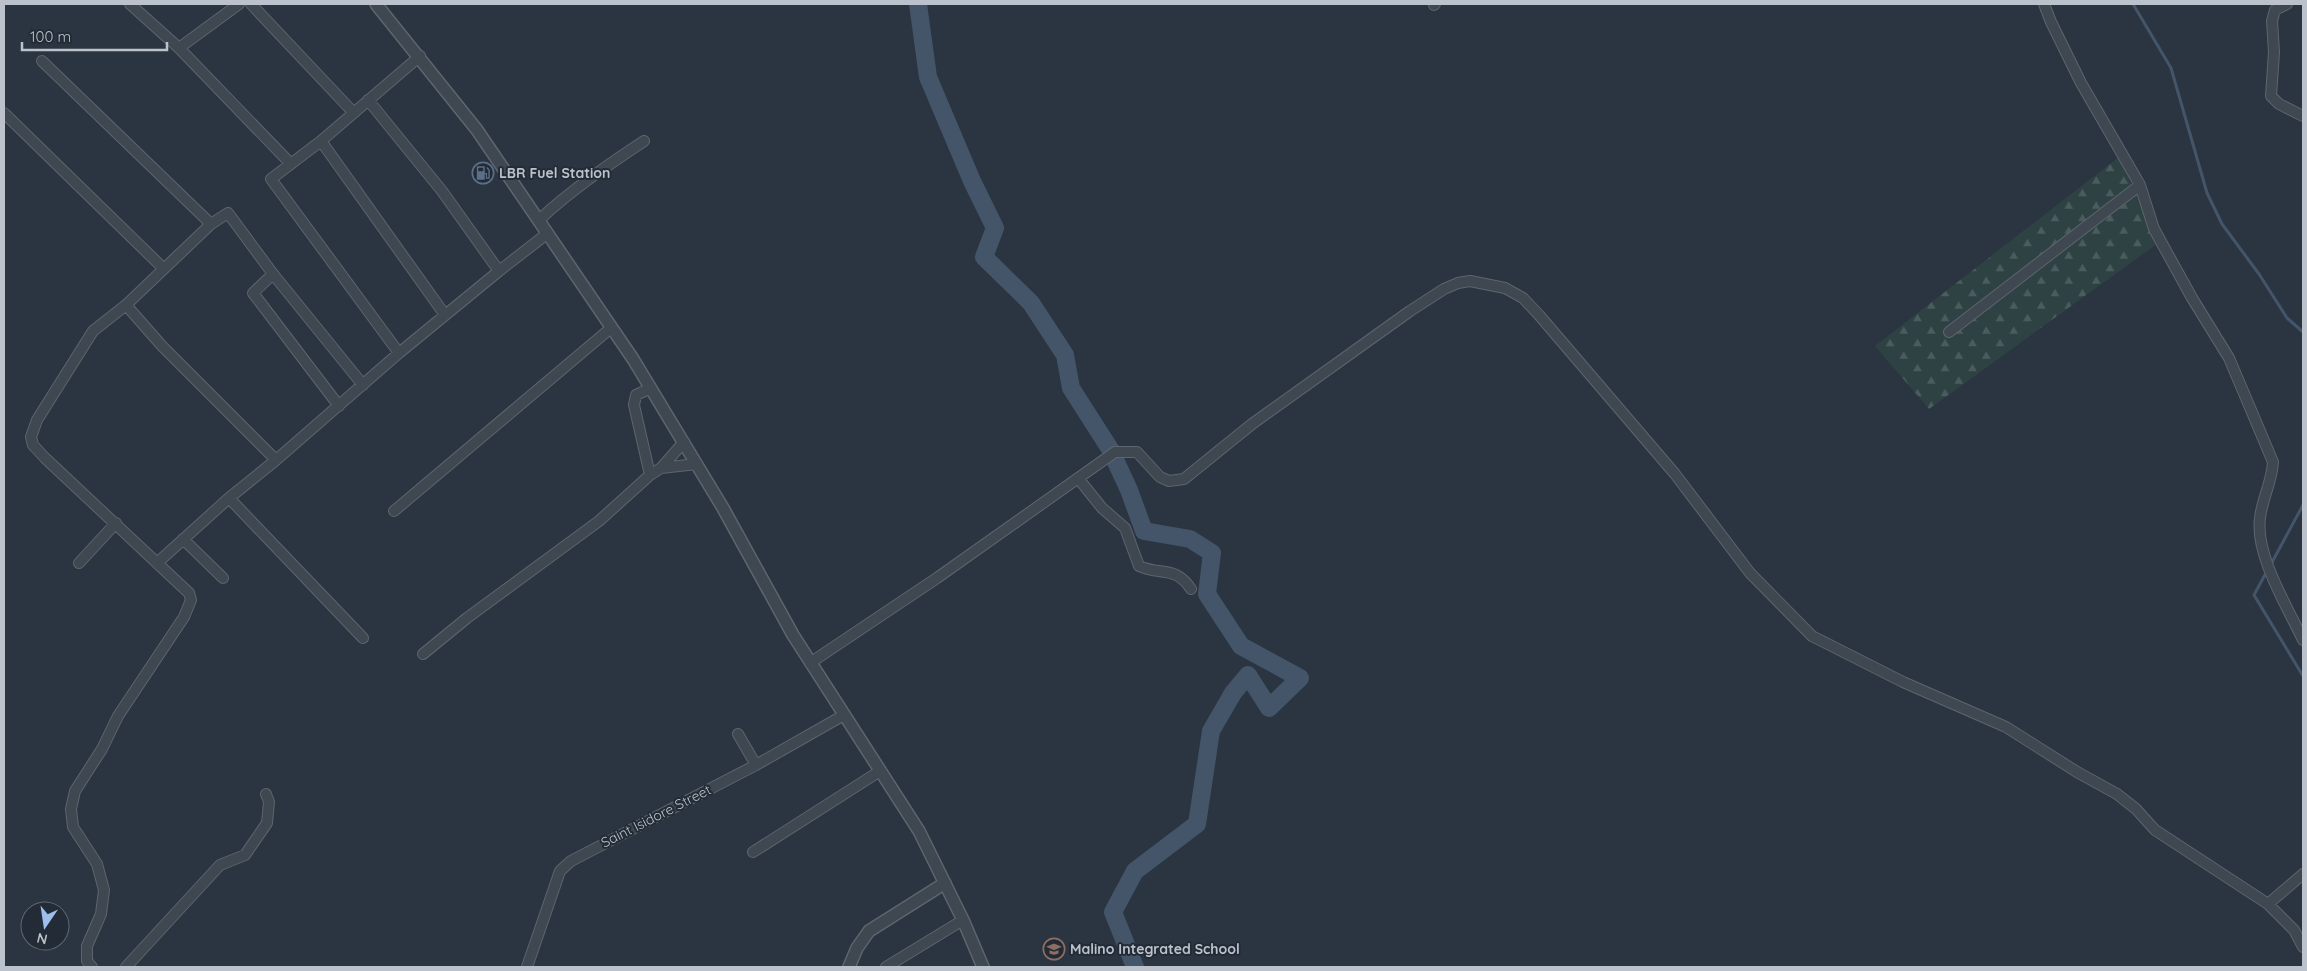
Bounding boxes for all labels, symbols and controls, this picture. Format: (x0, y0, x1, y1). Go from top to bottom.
scale bar (22, 20, 168, 52)
text: 100 m (30, 27, 71, 46)
fuel station icon: LBR Fuel Station (471, 161, 495, 185)
place label: LBR Fuel Station (499, 164, 610, 182)
street label: Saint Isidore Street (598, 780, 714, 852)
north arrow (20, 901, 70, 951)
text: N (35, 929, 49, 949)
school or university icon: Malino Integrated School (1042, 937, 1066, 961)
place label: Malino Integrated School (1070, 940, 1240, 958)

